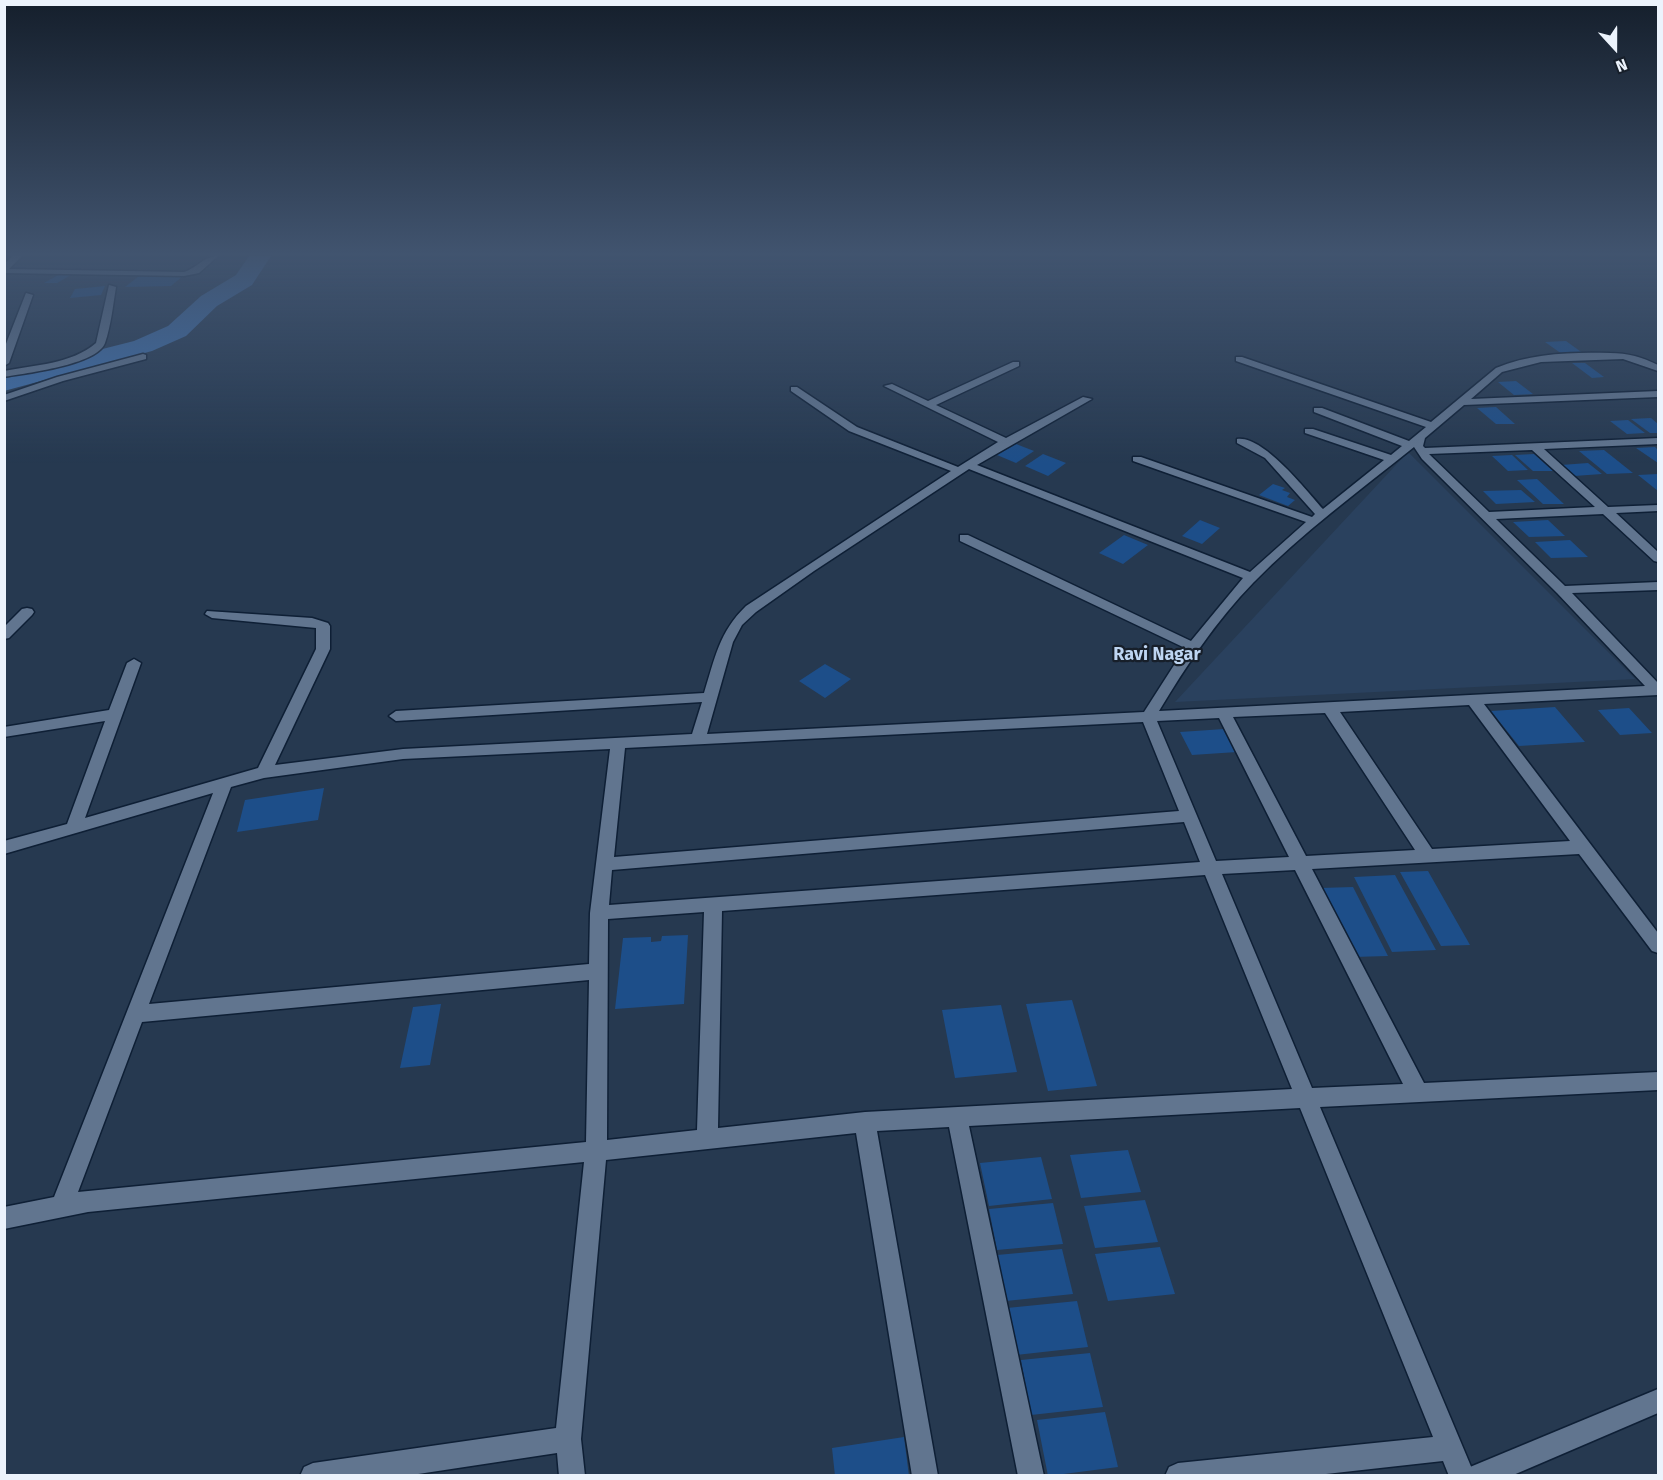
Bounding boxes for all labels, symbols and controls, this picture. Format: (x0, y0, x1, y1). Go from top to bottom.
north arrow (1585, 18, 1645, 78)
text: N (1613, 54, 1630, 76)
district label: Ravi Nagar (1113, 644, 1201, 666)

